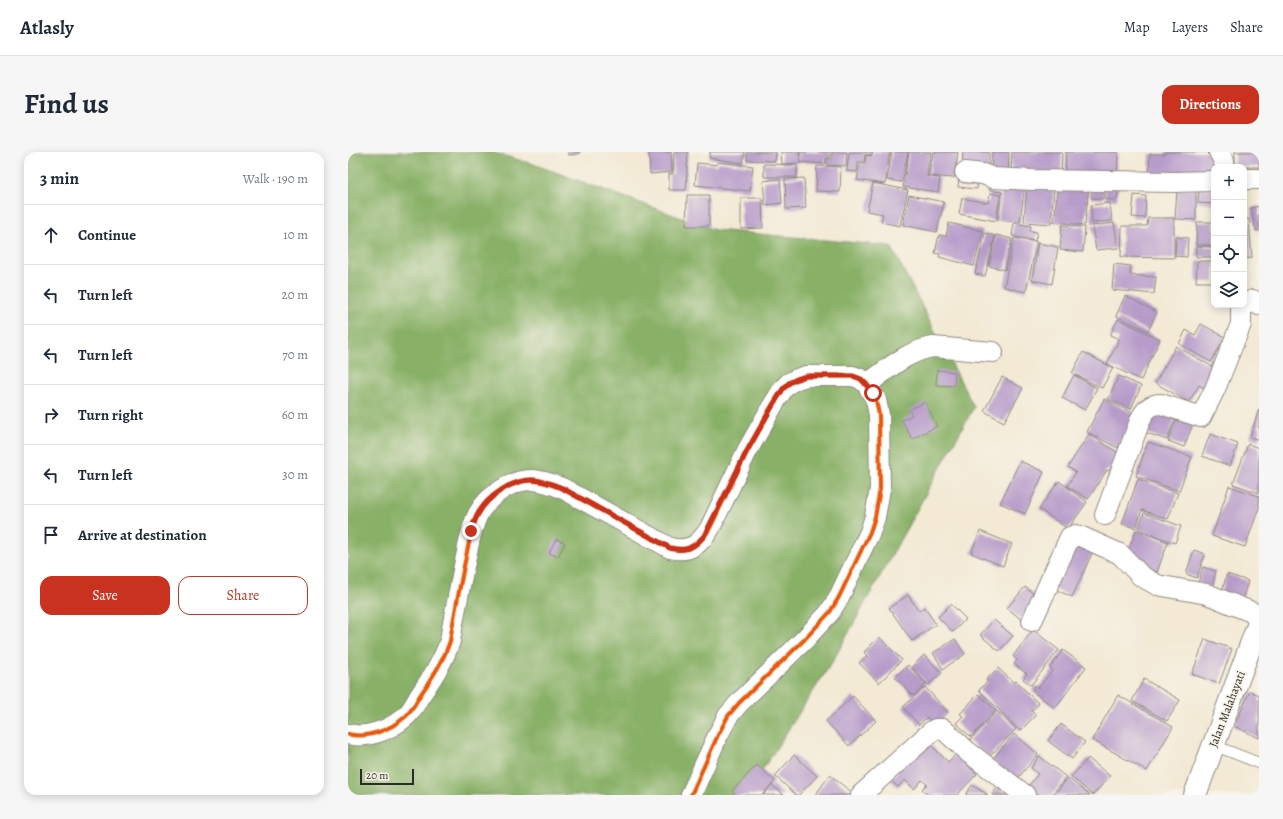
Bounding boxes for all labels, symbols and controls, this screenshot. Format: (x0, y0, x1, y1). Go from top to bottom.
text: Atlasly (20, 15, 74, 41)
text: Map (1124, 18, 1150, 37)
text: Layers (1172, 18, 1208, 37)
text: Share (1230, 18, 1263, 37)
text: Find us (24, 85, 109, 123)
button: Directions (1162, 85, 1259, 124)
map controls (1211, 164, 1247, 308)
button: + (1211, 164, 1247, 200)
text: 3 min (40, 167, 79, 190)
text: Walk · 190 m (243, 170, 308, 187)
button: − (1211, 200, 1247, 236)
icon: ahead (40, 224, 62, 246)
text: Continue (78, 225, 136, 245)
text: 10 m (283, 226, 308, 243)
button: locate (1211, 236, 1247, 272)
button: layers (1211, 272, 1247, 308)
icon: left (40, 284, 62, 306)
text: Turn left (78, 285, 133, 305)
text: 20 m (282, 286, 308, 303)
icon: left (40, 344, 62, 366)
text: Turn left (78, 345, 133, 365)
text: 70 m (282, 346, 308, 363)
route start (864, 384, 882, 402)
icon: right (40, 404, 62, 426)
text: Turn right (78, 405, 143, 425)
text: 60 m (282, 406, 308, 423)
icon: left (40, 464, 62, 486)
text: Turn left (78, 465, 133, 485)
text: 30 m (282, 466, 308, 483)
route end (462, 522, 480, 540)
icon: arrive (40, 524, 62, 546)
text: Arrive at destination (78, 525, 207, 545)
button: Save (40, 576, 170, 615)
button: Share (178, 576, 308, 615)
street label: Jalan Malahayati (1205, 668, 1249, 750)
scale bar (360, 767, 414, 786)
text: 20 m (366, 768, 388, 783)

